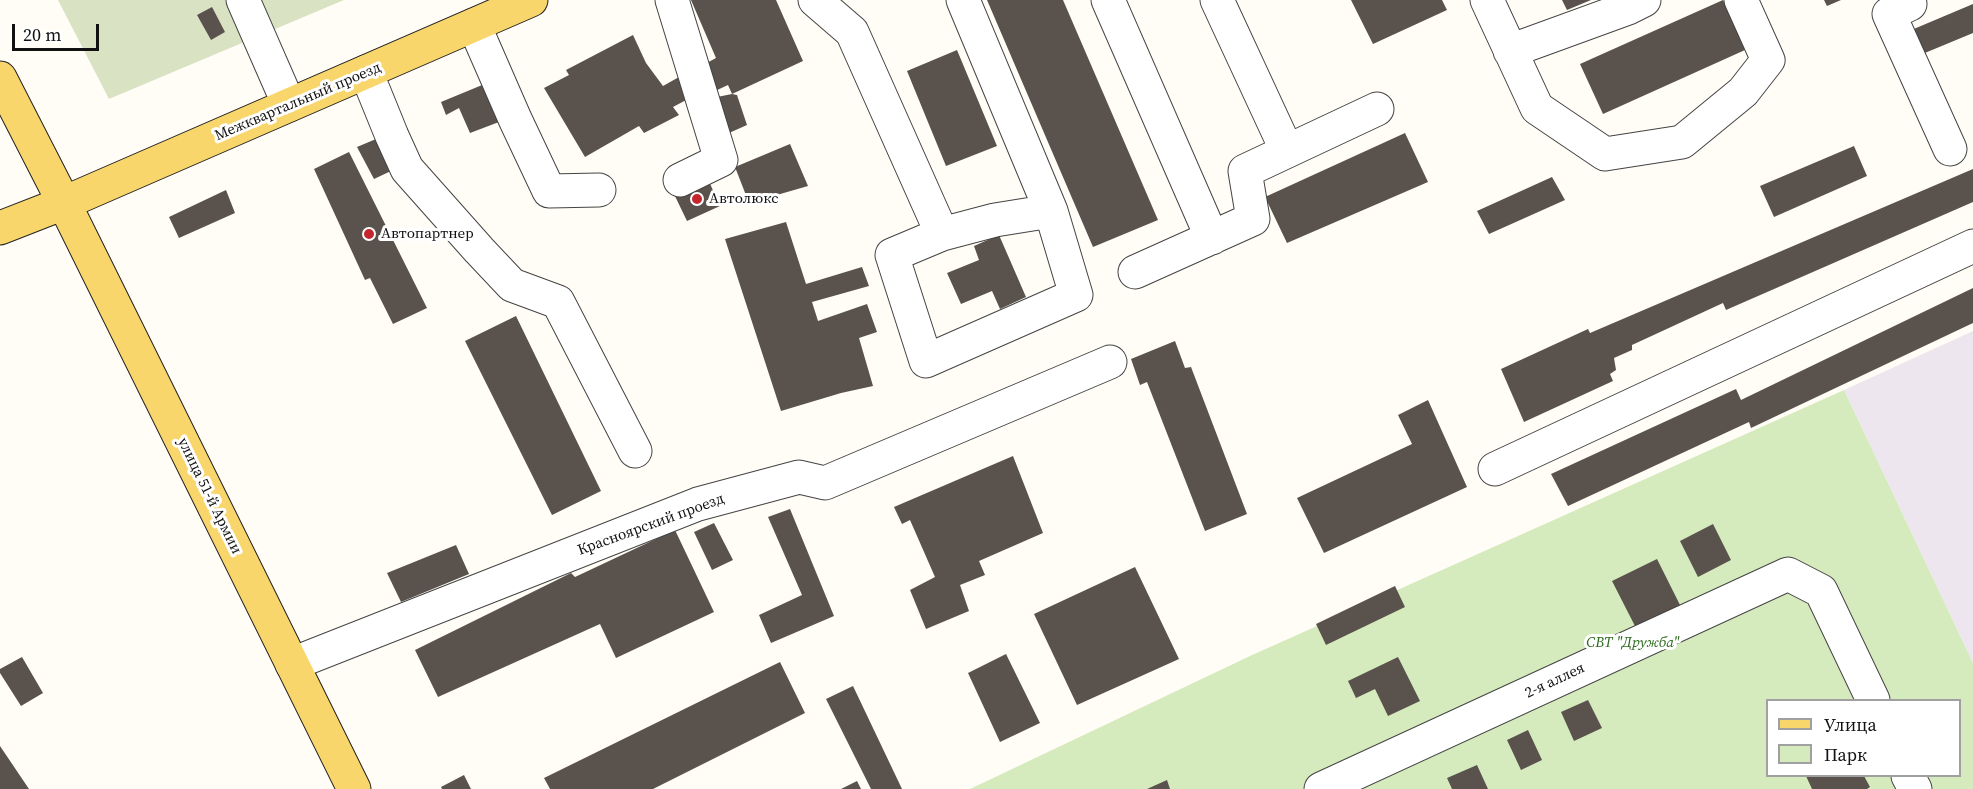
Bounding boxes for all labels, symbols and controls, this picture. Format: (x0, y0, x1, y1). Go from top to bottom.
scale bar (15, 12, 102, 50)
text: 20 m (23, 22, 61, 47)
street label: Межквартальный проезд (212, 59, 384, 145)
place label: Автолюкс (709, 190, 779, 208)
marker: Автолюкс (690, 192, 704, 206)
place label: Автопартнер (381, 225, 474, 243)
marker: Автопартнер (362, 227, 376, 241)
street label: улица 51-й Армии (173, 435, 245, 557)
street label: Красноярский проезд (575, 490, 727, 560)
park label: СВТ "Дружба" (1586, 634, 1680, 652)
street label: 2-я аллея (1522, 659, 1588, 703)
legend (1766, 699, 1961, 777)
text: Улица (1824, 712, 1877, 737)
text: Парк (1824, 742, 1867, 767)

